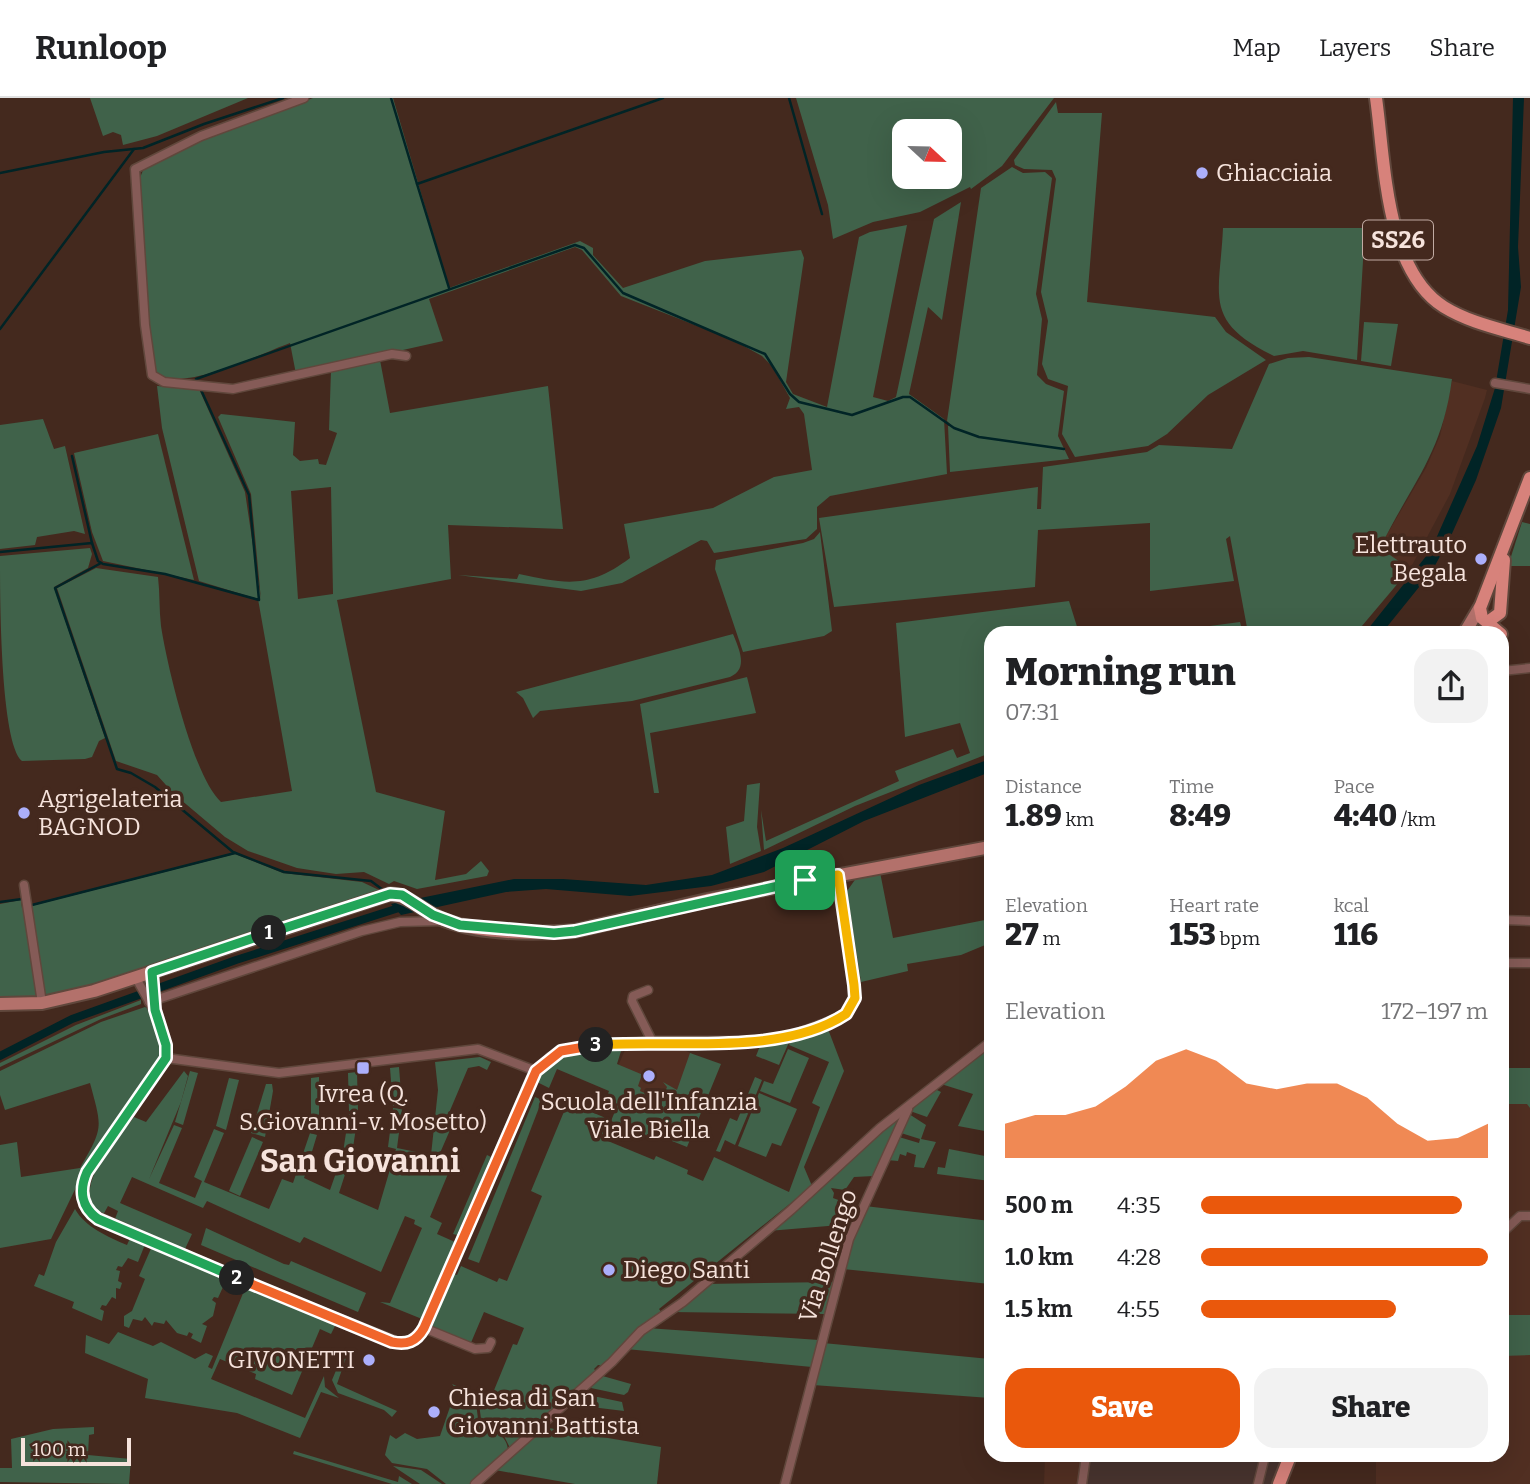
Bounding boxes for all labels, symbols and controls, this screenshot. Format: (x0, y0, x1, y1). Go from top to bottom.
text: Runloop (35, 28, 167, 68)
text: Map (1233, 34, 1281, 62)
text: Layers (1319, 34, 1391, 62)
text: Share (1429, 34, 1495, 62)
north arrow (892, 119, 962, 189)
map controls (892, 119, 962, 189)
place label: Ghiacciaia (1216, 159, 1332, 187)
marker: Ghiacciaia (1194, 165, 1210, 181)
road number: SS26 (1363, 220, 1433, 260)
place label: Elettrauto Begala (1355, 531, 1467, 587)
marker: Elettrauto Begala (1473, 551, 1489, 567)
text: Morning run (1005, 649, 1236, 695)
button: share (1414, 649, 1488, 723)
text: 07:31 (1005, 698, 1059, 726)
text: Distance (1005, 775, 1082, 798)
text: Time (1169, 775, 1214, 798)
text: Pace (1334, 775, 1375, 798)
place label: Agrigelateria BAGNOD (38, 785, 183, 841)
text: 1.89 (1005, 798, 1062, 834)
text: 8:49 (1169, 798, 1231, 834)
text: 4:40 (1334, 798, 1397, 834)
marker: Agrigelateria BAGNOD (16, 805, 32, 821)
text: km (1062, 808, 1094, 831)
text: /km (1397, 808, 1436, 831)
pin (775, 850, 835, 910)
icon: arrive (786, 861, 824, 899)
text: Elevation (1005, 894, 1088, 917)
text: Heart rate (1169, 894, 1259, 917)
text: kcal (1334, 894, 1369, 917)
pin: 1 (252, 916, 286, 950)
text: 27 (1005, 917, 1039, 953)
text: 153 (1169, 917, 1216, 953)
text: 116 (1334, 917, 1378, 953)
text: 1 (264, 921, 273, 944)
text: m (1039, 927, 1061, 950)
text: bpm (1216, 927, 1260, 950)
text: Elevation (1005, 997, 1105, 1025)
text: 172–197 m (1381, 997, 1488, 1025)
pin: 3 (578, 1028, 614, 1062)
text: 3 (590, 1033, 601, 1056)
marker: Ivrea (Q. S.Giovanni-v. Mosetto) (355, 1060, 371, 1076)
marker: Scuola dell'Infanzia Viale Biella (641, 1068, 657, 1084)
place label: Ivrea (Q. S.Giovanni-v. Mosetto) (239, 1080, 487, 1136)
place label: Scuola dell'Infanzia Viale Biella (540, 1088, 758, 1144)
district label: San Giovanni (260, 1142, 460, 1180)
street label: Via Bollengo (793, 1186, 863, 1326)
text: 500 m (1005, 1191, 1073, 1219)
text: 4:35 (1117, 1191, 1161, 1219)
text: 1.0 km (1005, 1243, 1074, 1271)
text: 4:28 (1117, 1243, 1162, 1271)
place label: Diego Santi (623, 1256, 750, 1284)
pin: 2 (219, 1260, 254, 1296)
marker: Diego Santi (601, 1262, 617, 1278)
text: 2 (231, 1266, 242, 1289)
text: 1.5 km (1005, 1295, 1072, 1323)
text: 4:55 (1117, 1295, 1160, 1323)
place label: GIVONETTI (228, 1346, 355, 1374)
marker: GIVONETTI (361, 1352, 377, 1368)
button: Save (1005, 1368, 1240, 1448)
button: Share (1254, 1368, 1488, 1448)
place label: Chiesa di San Giovanni Battista (448, 1384, 639, 1440)
marker: Chiesa di San Giovanni Battista (426, 1404, 442, 1420)
scale bar (21, 1435, 131, 1467)
text: 100 m (32, 1438, 86, 1461)

